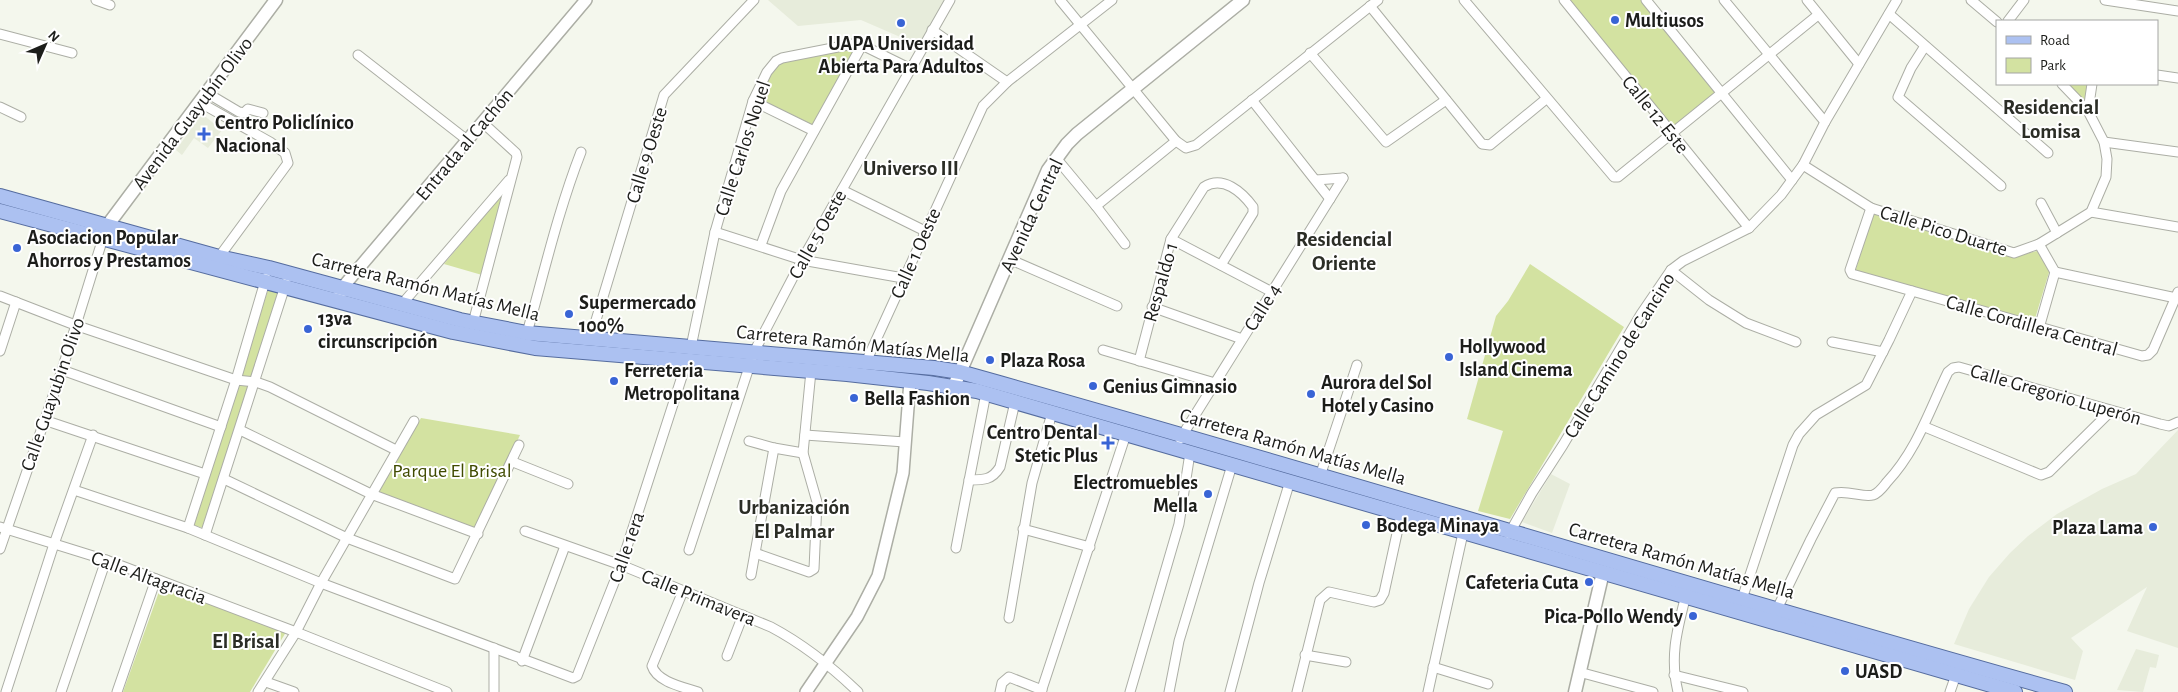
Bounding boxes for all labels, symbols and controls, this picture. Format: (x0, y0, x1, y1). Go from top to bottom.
place label: Multiusos (1625, 11, 1704, 31)
marker: Multiusos (1609, 14, 1621, 26)
marker: UAPA Universidad Abierta Para Adultos (895, 17, 907, 29)
north arrow (20, 20, 70, 70)
legend (1996, 20, 2158, 85)
text: N (45, 28, 62, 45)
text: Road (2040, 33, 2070, 48)
street label: Avenida Guayubín Olivo (129, 34, 257, 194)
place label: UAPA Universidad Abierta Para Adultos (818, 34, 984, 77)
text: Park (2040, 58, 2066, 73)
street label: Calle 12 Este (1618, 72, 1692, 157)
street label: Calle Carlos Nouel (712, 78, 774, 218)
street label: Entrada al Cachón (412, 85, 517, 205)
district label: Residencial Lomisa (2003, 97, 2099, 142)
street label: Calle 9 Oeste (623, 105, 671, 206)
place label: Centro Policlínico Nacional (215, 113, 354, 156)
marker: Centro Policlínico Nacional (197, 127, 211, 141)
street label: Avenida Central (997, 155, 1067, 275)
district label: Universo III (863, 158, 959, 179)
street label: Calle 5 Oeste (785, 187, 850, 282)
street label: Calle Pico Duarte (1878, 202, 2010, 260)
street label: Calle 1 Oeste (887, 205, 945, 302)
place label: Asociacion Popular Ahorros y Prestamos (27, 228, 191, 271)
district label: Residencial Oriente (1296, 229, 1392, 274)
street label: Respaldo 1 (1140, 240, 1182, 324)
marker: Asociacion Popular Ahorros y Prestamos (11, 242, 23, 254)
street label: Carretera Ramón Matías Mella (310, 249, 542, 325)
street label: Calle Camino de Cancino (1561, 269, 1679, 442)
street label: Calle 4 (1241, 280, 1285, 335)
street label: Calle Cordillera Central (1944, 292, 2120, 360)
place label: Supermercado 100% (579, 293, 696, 336)
marker: Supermercado 100% (563, 308, 575, 320)
place label: 13va circunscripción (318, 309, 437, 352)
street label: Calle Guayubin Olivo (17, 315, 89, 474)
street label: Carretera Ramón Matías Mella (735, 322, 970, 366)
marker: 13va circunscripción (302, 323, 314, 335)
place label: Hollywood Island Cinema (1459, 337, 1573, 380)
place label: Plaza Rosa (1000, 351, 1086, 371)
marker: Hollywood Island Cinema (1443, 351, 1455, 363)
marker: Plaza Rosa (984, 354, 996, 366)
place label: Ferreteria Metropolitana (624, 361, 740, 404)
street label: Calle Gregorio Luperón (1968, 361, 2144, 429)
place label: Aurora del Sol Hotel y Casino (1321, 373, 1434, 416)
marker: Ferreteria Metropolitana (608, 375, 620, 387)
place label: Genius Gimnasio (1103, 377, 1237, 397)
marker: Genius Gimnasio (1087, 380, 1099, 392)
marker: Aurora del Sol Hotel y Casino (1305, 388, 1317, 400)
place label: Bella Fashion (864, 389, 970, 409)
marker: Bella Fashion (848, 392, 860, 404)
street label: Carretera Ramón Matías Mella (1177, 405, 1408, 489)
place label: Centro Dental Stetic Plus (987, 423, 1098, 466)
marker: Centro Dental Stetic Plus (1102, 437, 1114, 449)
park label: Parque El Brisal (392, 461, 512, 481)
place label: Electromuebles Mella (1073, 473, 1198, 516)
marker: Electromuebles Mella (1202, 488, 1214, 500)
district label: Urbanización El Palmar (738, 497, 850, 542)
street label: Calle 1era (606, 509, 648, 585)
place label: Bodega Minaya (1376, 516, 1499, 536)
place label: Plaza Lama (2052, 518, 2143, 538)
marker: Bodega Minaya (1360, 519, 1372, 531)
street label: Carretera Ramón Matías Mella (1566, 519, 1797, 603)
marker: Plaza Lama (2147, 521, 2159, 533)
street label: Calle Altagracia (88, 548, 209, 608)
street label: Calle Primavera (639, 566, 759, 630)
place label: Cafeteria Cuta (1466, 573, 1579, 593)
marker: Cafeteria Cuta (1583, 576, 1595, 588)
place label: Pica-Pollo Wendy (1544, 607, 1683, 627)
marker: Pica-Pollo Wendy (1687, 610, 1699, 622)
district label: El Brisal (212, 631, 280, 652)
place label: UASD (1855, 662, 1902, 682)
marker: UASD (1839, 665, 1851, 677)

